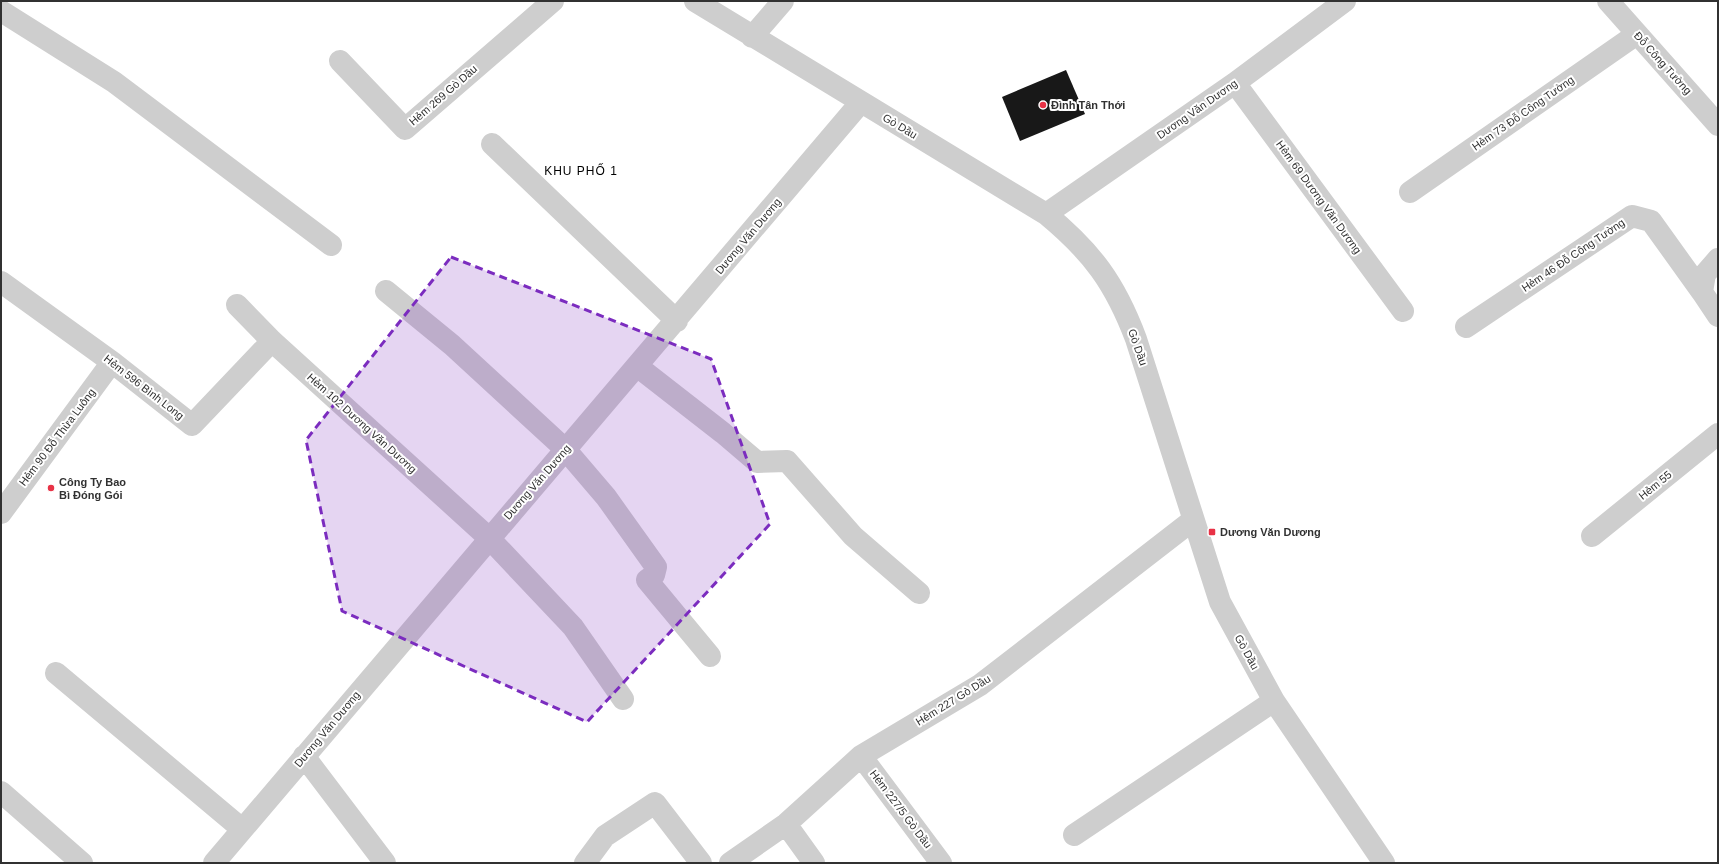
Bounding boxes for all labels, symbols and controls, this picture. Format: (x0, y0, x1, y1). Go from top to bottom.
street label: Đỗ Công Tường (1632, 29, 1694, 97)
street label: Hẻm 269 Gò Dầu (407, 62, 479, 128)
street label: Hẻm 73 Đỗ Công Tường (1470, 73, 1576, 153)
street label: Dương Văn Dương (1155, 77, 1239, 141)
place label: Đình Tân Thới (1051, 99, 1125, 111)
marker: Đình Tân Thới (1038, 100, 1048, 110)
street label: Gò Dầu (881, 111, 919, 141)
street label: Hẻm 69 Dương Văn Dương (1274, 138, 1364, 256)
district label: KHU PHỐ 1 (544, 163, 618, 178)
street label: Dương Văn Dương (713, 196, 783, 276)
street label: Hẻm 46 Đỗ Công Tường (1519, 216, 1627, 294)
street label: Gò Dầu (1126, 327, 1150, 367)
street label: Hẻm 596 Bình Long (102, 352, 186, 422)
street label: Hẻm 102 Dương Văn Dương (305, 371, 419, 475)
street label: Hẻm 90 Đỗ Thừa Luông (17, 386, 97, 488)
street label: Dương Văn Dương (501, 442, 573, 522)
street label: Hẻm 55 (1636, 468, 1674, 502)
place label: Công Ty Bao Bì Đóng Gói (59, 476, 126, 501)
marker: Công Ty Bao Bì Đóng Gói (46, 483, 56, 493)
place label: Dương Văn Dương (1220, 526, 1321, 538)
marker: Dương Văn Dương (1207, 527, 1217, 537)
street label: Gò Dầu (1233, 633, 1261, 671)
street label: Hẻm 227 Gò Dầu (914, 672, 992, 728)
street label: Dương Văn Dương (292, 689, 362, 769)
street label: Hẻm 227/5 Gò Dầu (868, 768, 934, 850)

